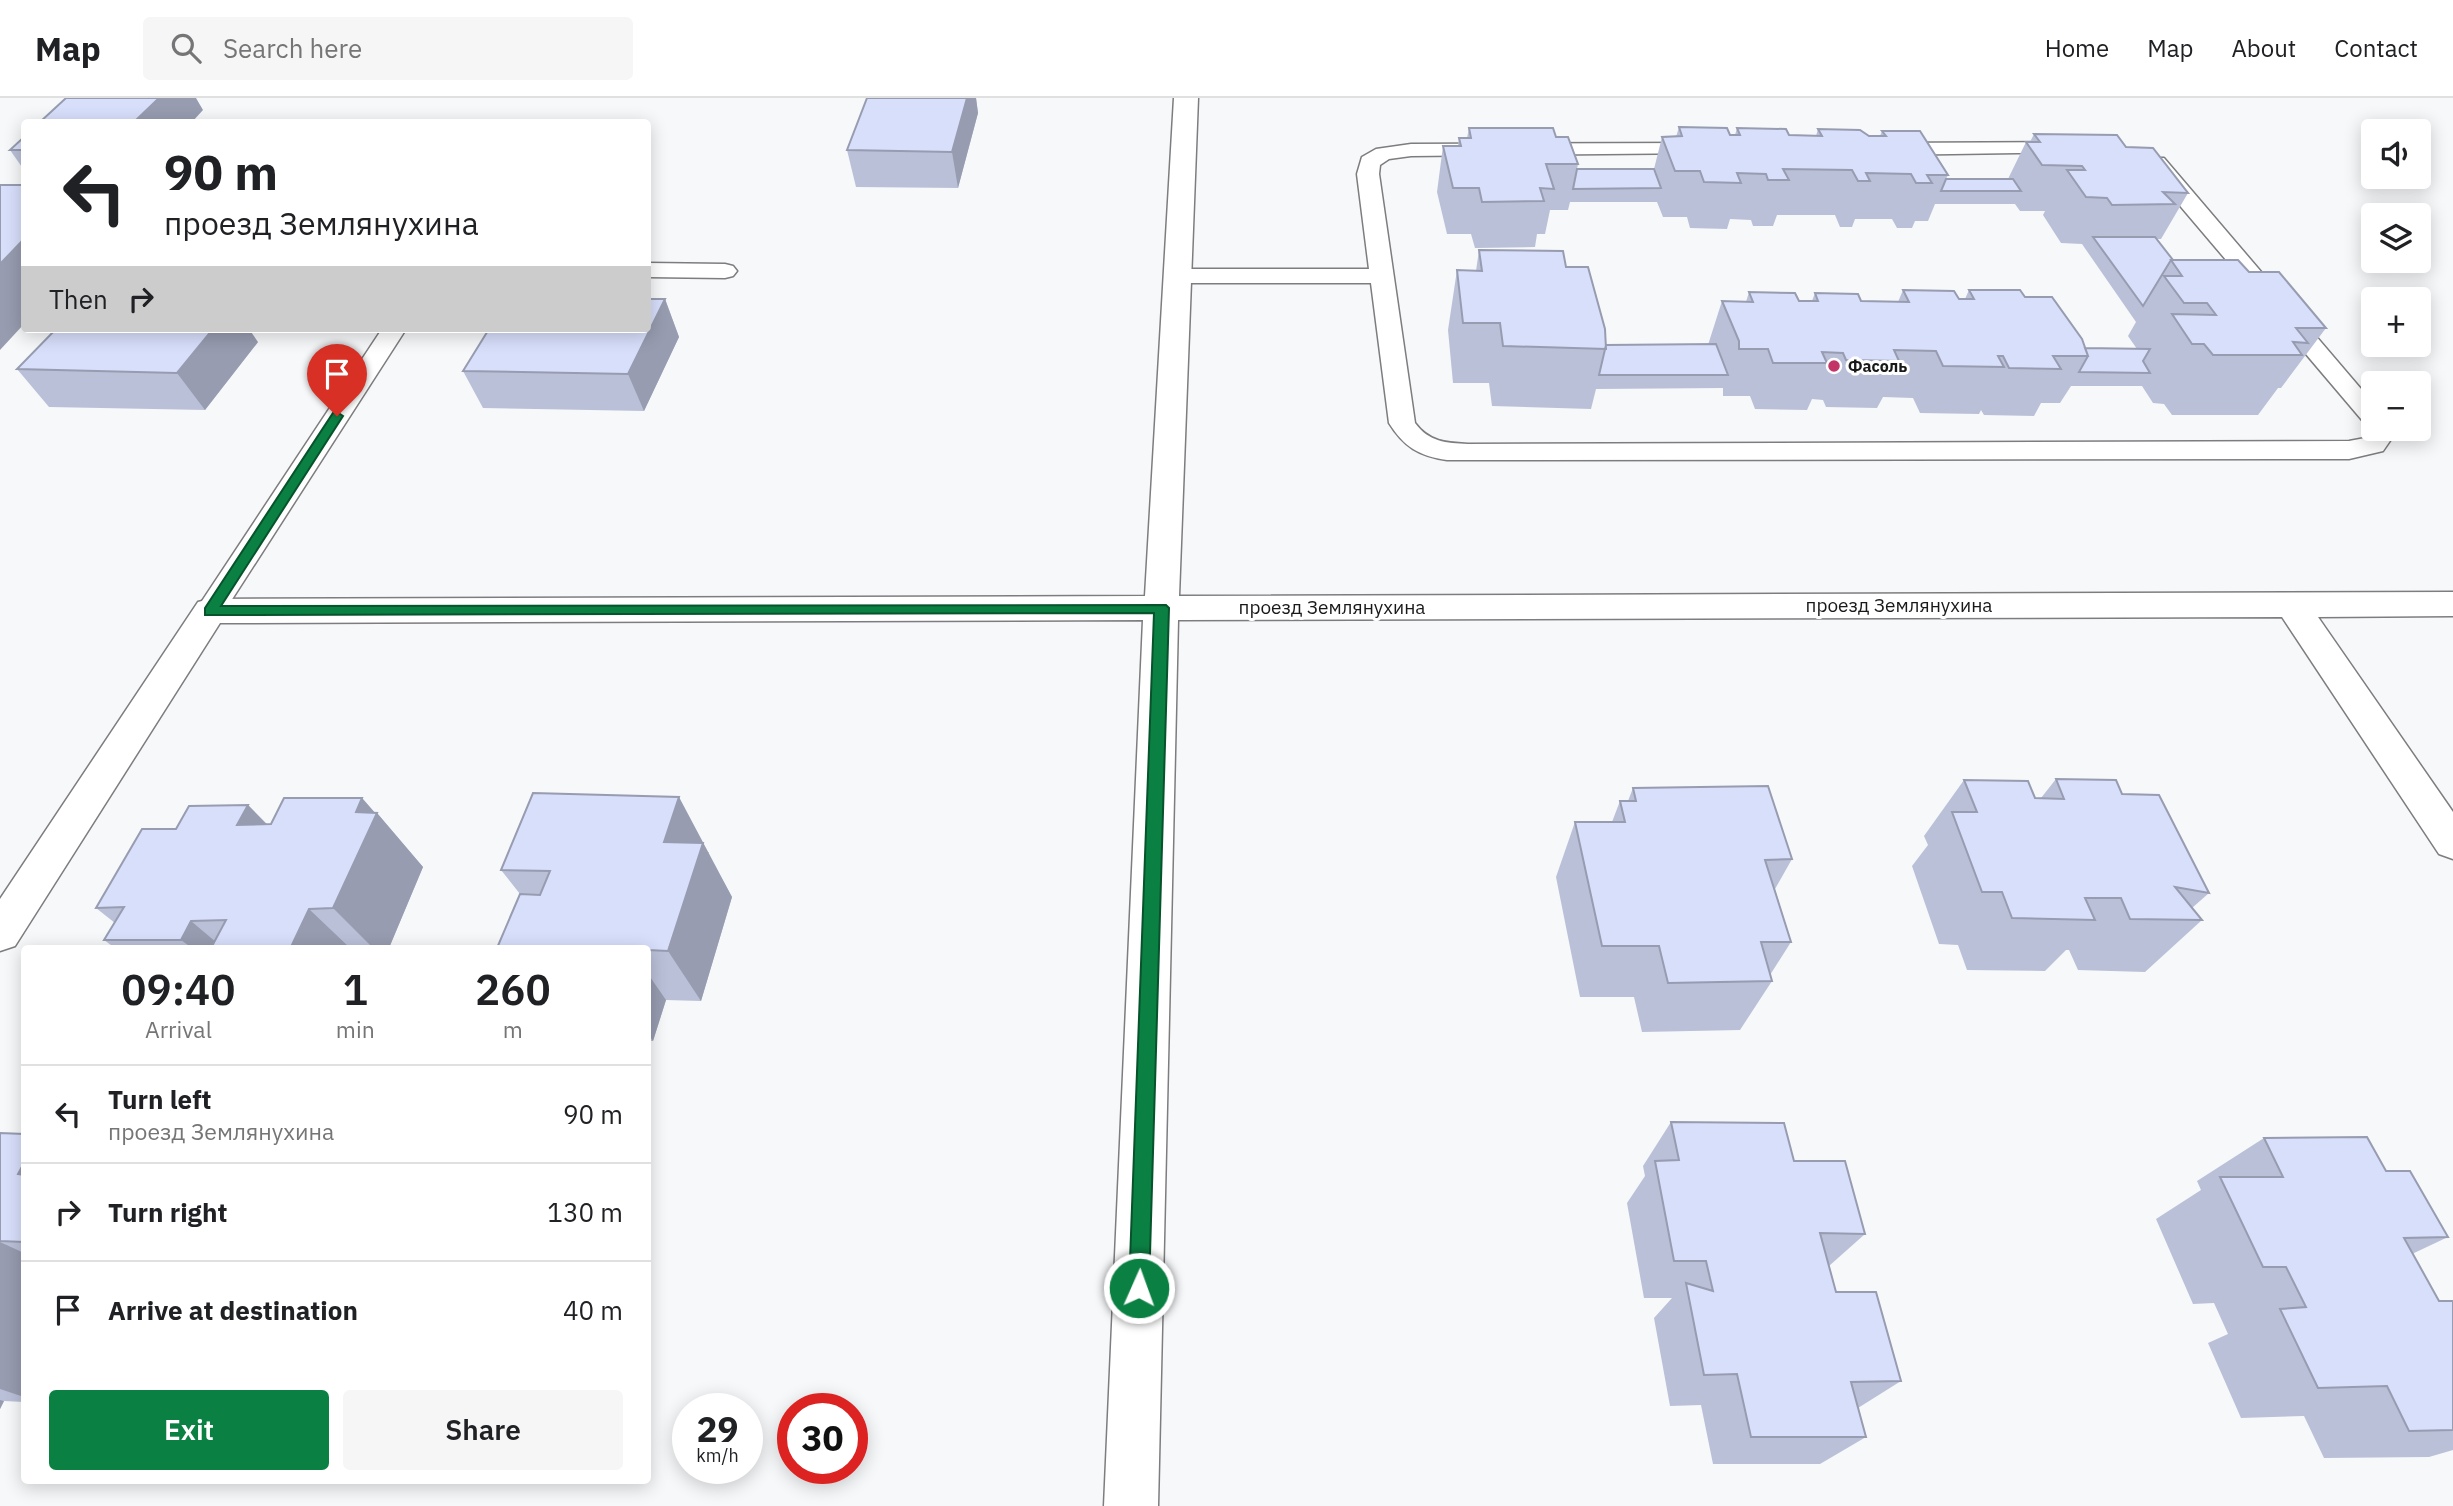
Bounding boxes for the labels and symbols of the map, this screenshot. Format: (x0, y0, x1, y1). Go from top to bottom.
pin (307, 344, 367, 416)
place label: Фасоль (1848, 356, 1907, 376)
marker: Фасоль (1826, 358, 1842, 374)
street label: проезд Землянухина (1806, 593, 1992, 617)
street label: проезд Землянухина (1239, 595, 1425, 619)
position arrow (1102, 1251, 1176, 1325)
speed limit sign: 30 (777, 1393, 868, 1484)

